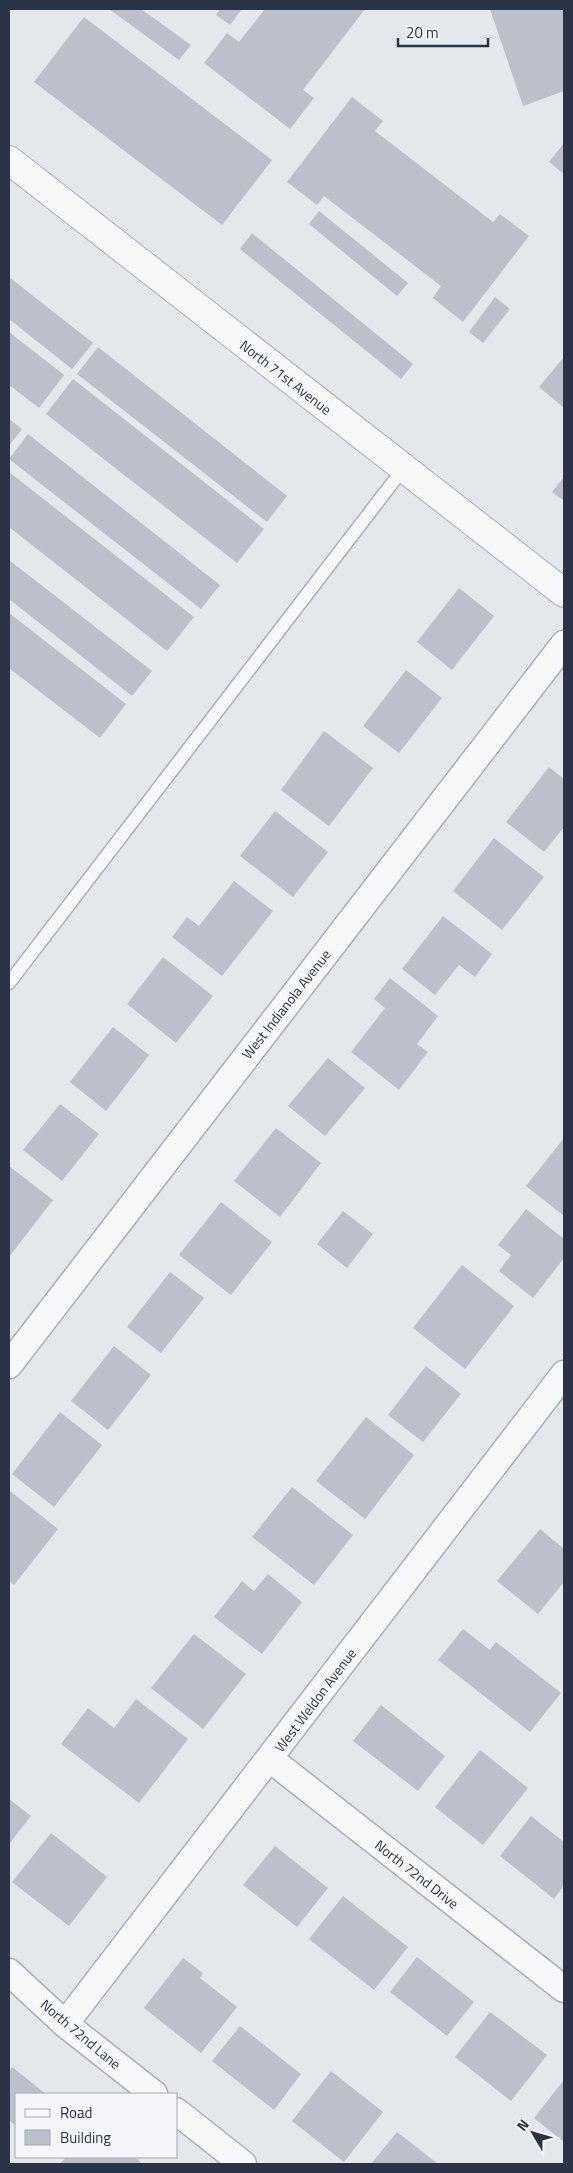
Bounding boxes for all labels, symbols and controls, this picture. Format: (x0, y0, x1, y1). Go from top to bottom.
scale bar (398, 15, 488, 47)
text: 20 m (406, 21, 439, 44)
street label: North 71st Avenue (236, 335, 336, 419)
street label: West Indianola Avenue (236, 945, 336, 1063)
street label: West Weldon Avenue (269, 1644, 361, 1756)
street label: North 72nd Drive (371, 1834, 463, 1914)
street label: North 72nd Lane (36, 1994, 126, 2074)
legend (15, 2093, 178, 2158)
text: Road (60, 2101, 92, 2124)
north arrow (508, 2108, 558, 2158)
text: N (511, 2114, 534, 2135)
text: Building (60, 2126, 111, 2149)

